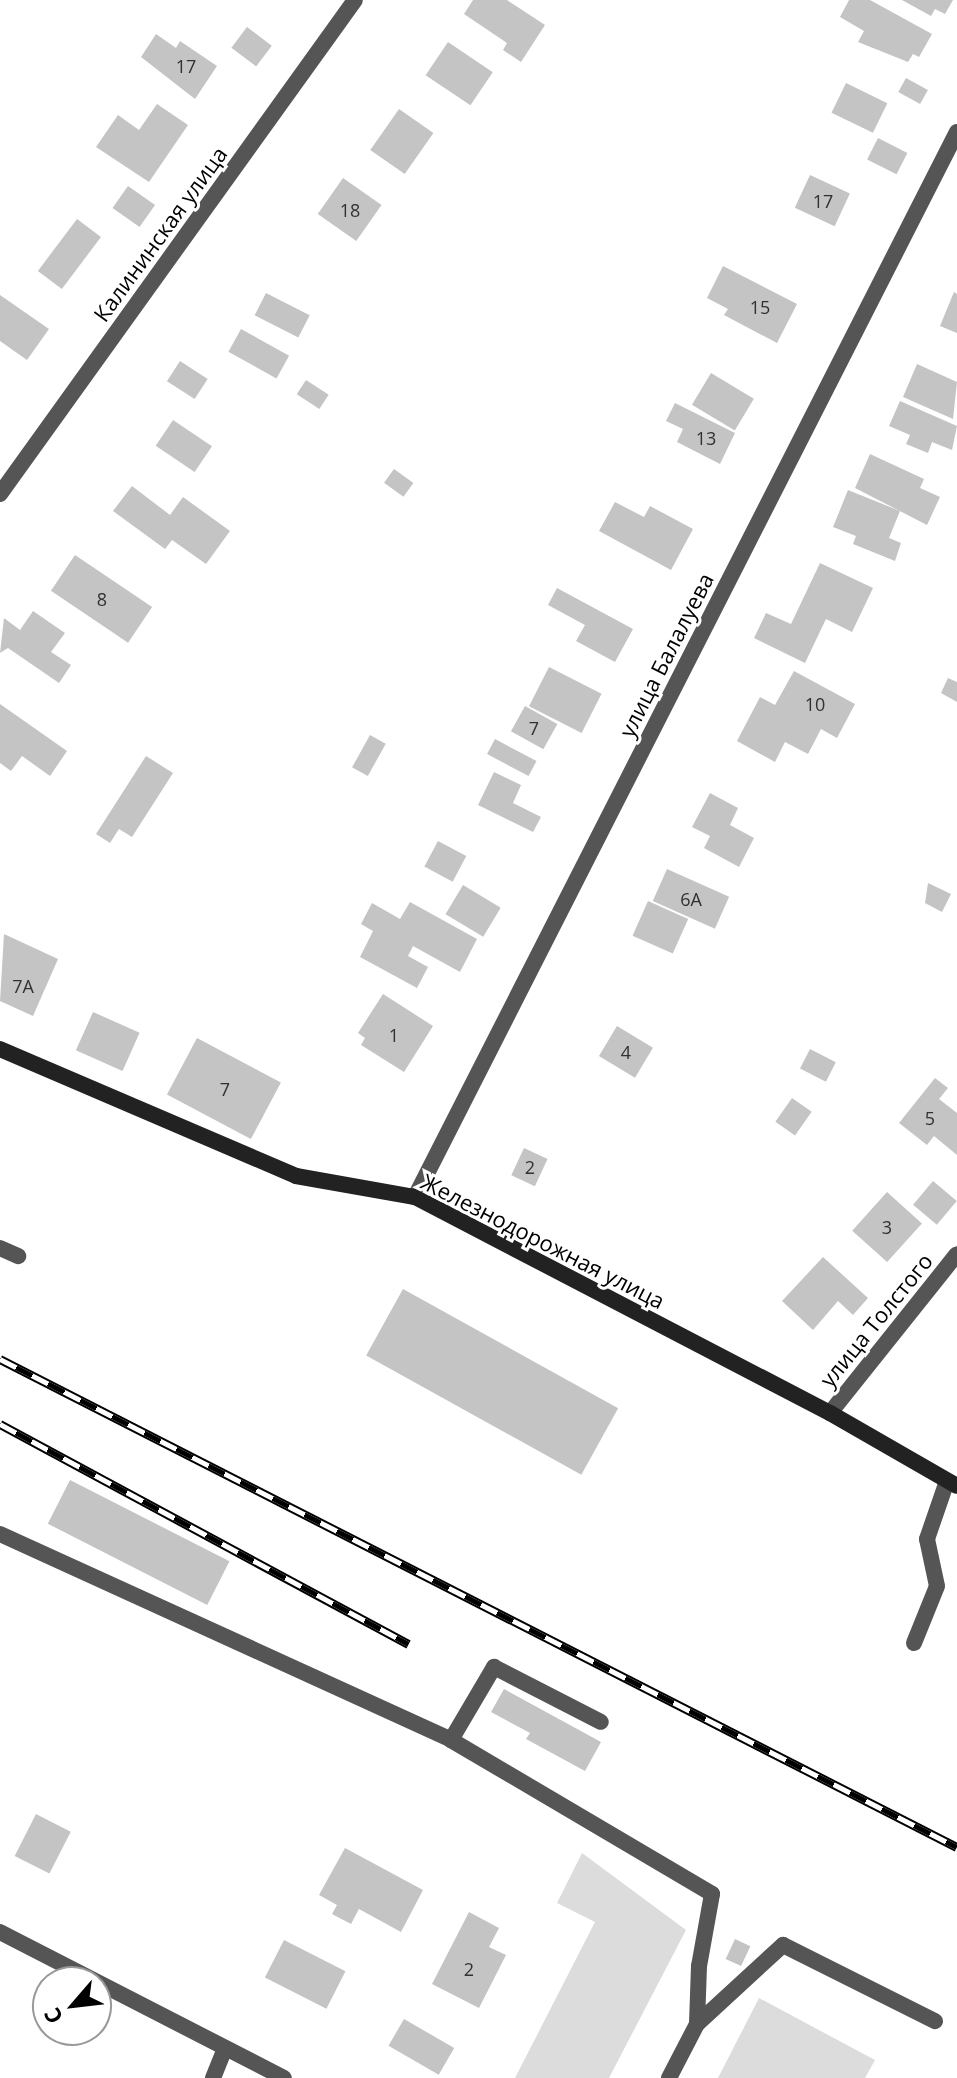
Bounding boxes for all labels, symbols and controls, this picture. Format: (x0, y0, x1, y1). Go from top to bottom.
house number: 17 (176, 55, 196, 77)
street label: Калининская улица (88, 141, 232, 327)
house number: 17 (813, 190, 833, 212)
house number: 18 (340, 199, 360, 221)
house number: 15 (750, 296, 770, 318)
house number: 13 (696, 427, 716, 449)
street label: улица Балалуева (613, 569, 719, 741)
house number: 8 (97, 588, 107, 610)
house number: 10 (805, 693, 825, 715)
house number: 7 (529, 717, 539, 739)
house number: 6А (680, 888, 702, 910)
house number: 7А (12, 975, 34, 997)
house number: 1 (389, 1024, 399, 1046)
house number: 4 (621, 1041, 631, 1063)
house number: 7 (220, 1078, 230, 1100)
house number: 5 (925, 1107, 935, 1129)
house number: 2 (525, 1156, 535, 1178)
street label: Железнодорожная улица (417, 1168, 669, 1314)
house number: 3 (882, 1216, 892, 1238)
street label: улица Толстого (814, 1248, 938, 1392)
house number: 2 (464, 1958, 474, 1980)
north arrow (32, 1966, 112, 2046)
text: С (36, 2003, 69, 2030)

